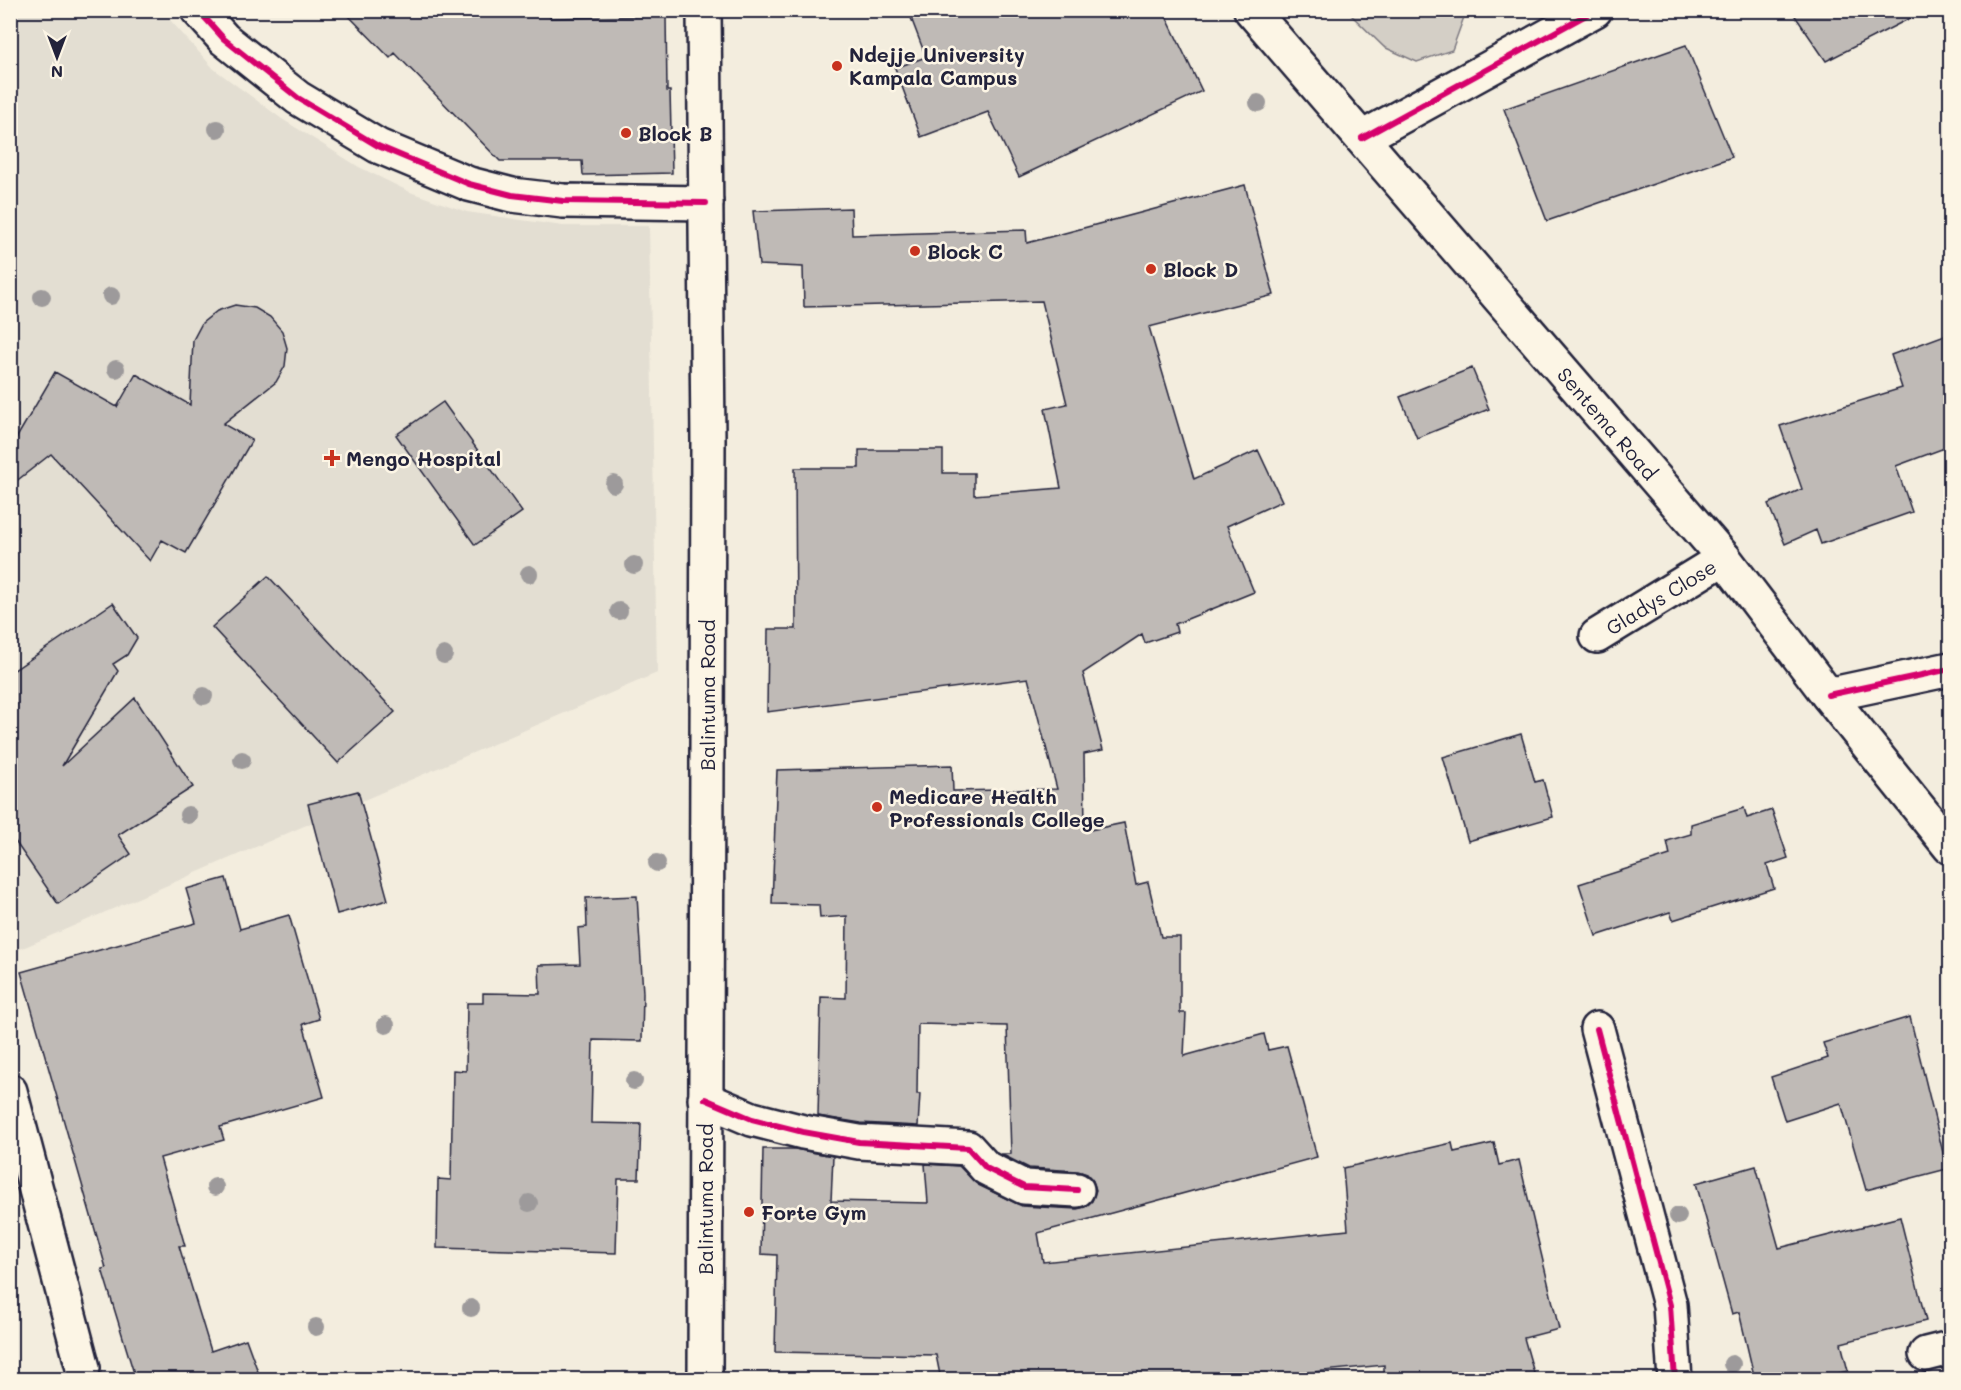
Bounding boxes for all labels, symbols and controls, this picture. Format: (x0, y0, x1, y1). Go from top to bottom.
north arrow (27, 27, 87, 87)
place label: Ndejje University Kampala Campus (849, 41, 1025, 90)
marker: Ndejje University Kampala Campus (830, 59, 844, 73)
text: N (51, 62, 63, 83)
place label: Block B (638, 120, 712, 146)
marker: Block B (619, 126, 633, 140)
place label: Block C (927, 238, 1003, 264)
marker: Block C (908, 244, 922, 258)
place label: Block D (1163, 256, 1238, 282)
marker: Block D (1144, 262, 1158, 276)
street label: Sentema Road (1552, 362, 1664, 485)
place label: Mengo Hospital (346, 445, 501, 471)
marker: Mengo Hospital (323, 449, 341, 467)
street label: Gladys Close (1601, 553, 1721, 641)
street label: Balintuma Road (694, 619, 720, 771)
place label: Medicare Health Professionals College (889, 783, 1105, 832)
marker: Medicare Health Professionals College (870, 800, 884, 814)
street label: Balintuma Road (692, 1123, 718, 1275)
place label: Forte Gym (761, 1199, 867, 1225)
marker: Forte Gym (742, 1205, 756, 1219)

